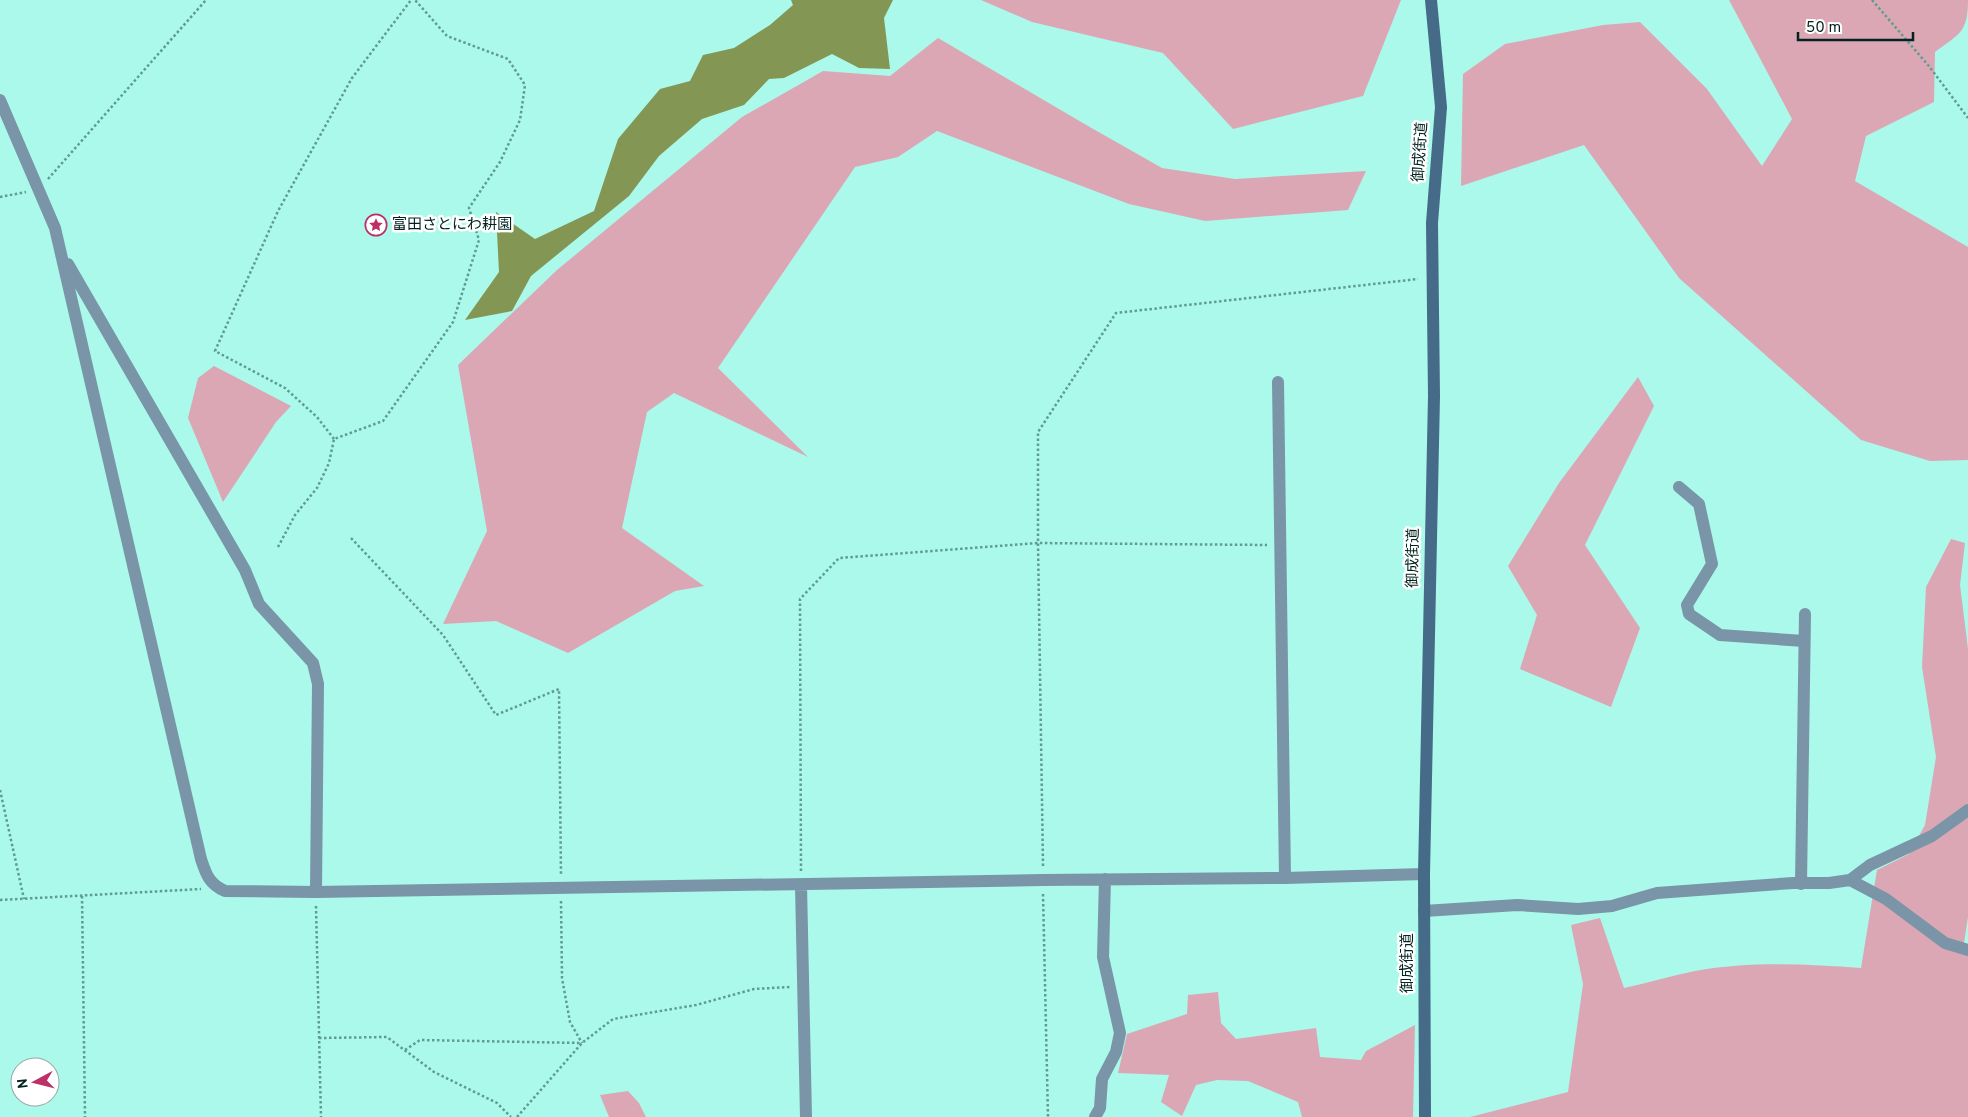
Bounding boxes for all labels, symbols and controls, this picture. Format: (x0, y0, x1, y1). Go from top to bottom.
scale bar (1798, 10, 1913, 42)
text: 50 m (1806, 19, 1841, 38)
street label: 御成街道 (1409, 121, 1433, 183)
place icon: 富田さとにわ耕園 (364, 213, 388, 237)
place label: 富田さとにわ耕園 (392, 216, 512, 235)
street label: 御成街道 (1404, 528, 1424, 588)
street label: 御成街道 (1399, 933, 1418, 993)
north arrow (10, 1057, 60, 1107)
text: N (15, 1077, 33, 1089)

